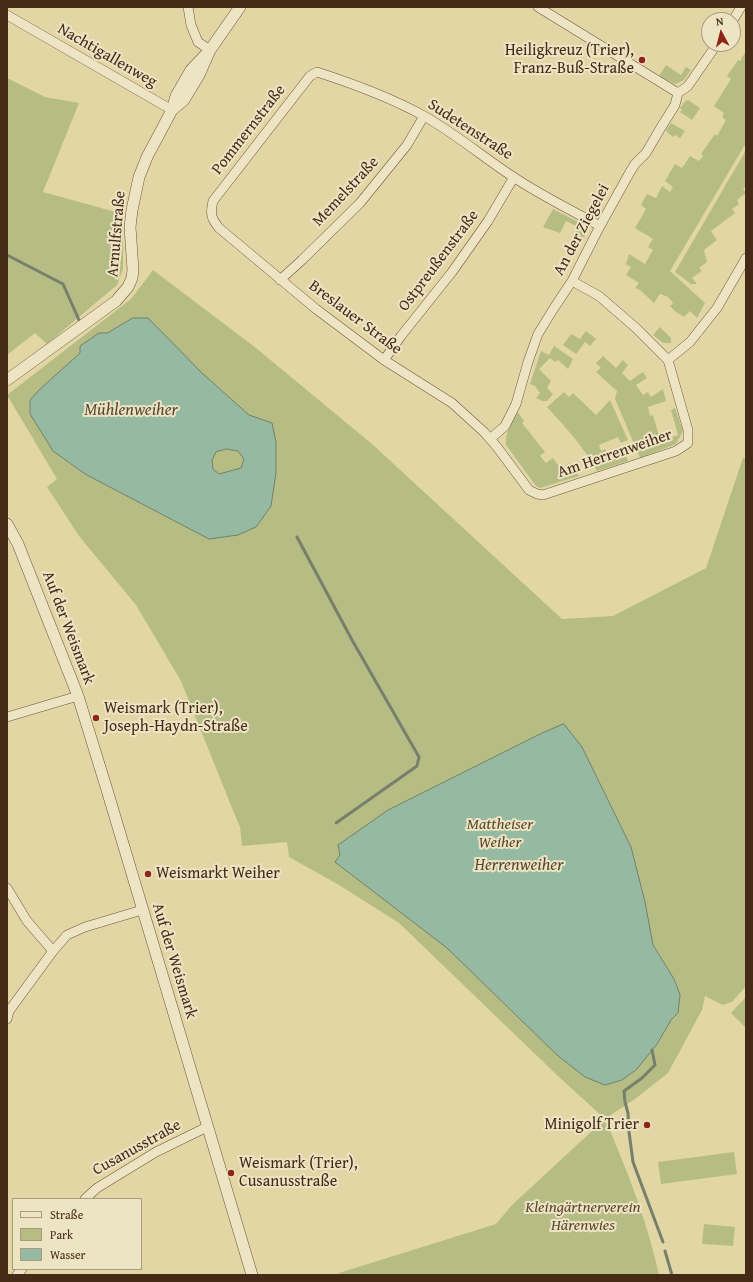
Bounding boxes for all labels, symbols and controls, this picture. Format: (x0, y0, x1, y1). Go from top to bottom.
north arrow (701, 12, 741, 52)
text: N (715, 13, 724, 29)
street label: Nachtigallenweg (54, 20, 160, 92)
place label: Heiligkreuz (Trier), Franz-Buß-Straße (505, 41, 634, 79)
marker: Heiligkreuz (Trier), Franz-Buß-Straße (637, 55, 647, 65)
street label: Pommernstraße (208, 81, 290, 179)
street label: Sudetenstraße (424, 95, 516, 165)
street label: Memelstraße (309, 153, 383, 231)
street label: An der Ziegelei (550, 181, 614, 279)
street label: Arnulfstraße (104, 190, 130, 278)
street label: Ostpreußenstraße (395, 207, 483, 315)
street label: Breslauer Straße (305, 277, 405, 359)
water label: Mühlenweiher (84, 401, 178, 421)
street label: Am Herrenweiher (555, 425, 675, 483)
street label: Auf der Weismark (38, 569, 98, 687)
place label: Weismark (Trier), Joseph-Haydn-Straße (104, 699, 248, 737)
marker: Weismark (Trier), Joseph-Haydn-Straße (91, 713, 101, 723)
park label: Mattheiser Weiher (467, 815, 533, 853)
water label: Herrenweiher (475, 856, 563, 876)
place label: Weismarkt Weiher (156, 864, 280, 884)
marker: Weismarkt Weiher (143, 869, 153, 879)
street label: Auf der Weismark (147, 901, 201, 1021)
place label: Minigolf Trier (544, 1115, 639, 1135)
street label: Cusanusstraße (89, 1116, 185, 1180)
marker: Minigolf Trier (642, 1120, 652, 1130)
place label: Weismark (Trier), Cusanusstraße (239, 1154, 358, 1192)
marker: Weismark (Trier), Cusanusstraße (226, 1168, 236, 1178)
legend (12, 1198, 142, 1270)
park label: Kleingärtnerverein Härenwies (525, 1198, 641, 1236)
text: Straße (50, 1206, 83, 1223)
text: Park (50, 1226, 73, 1243)
text: Wasser (50, 1246, 86, 1263)

